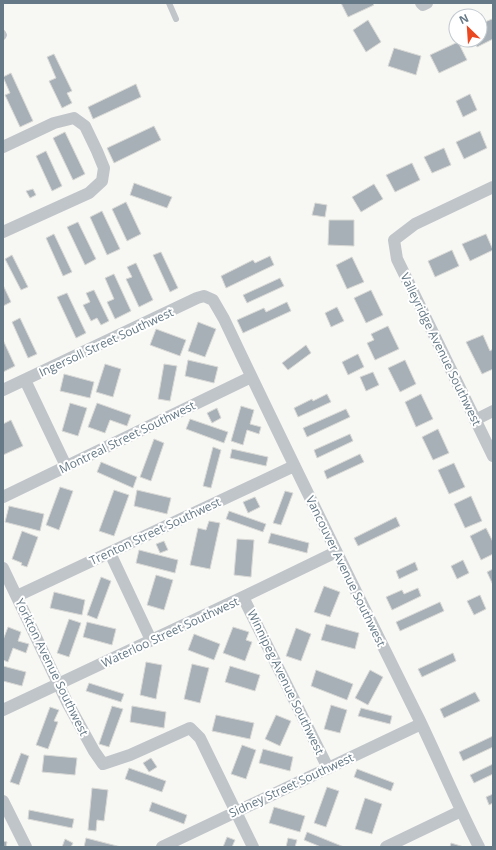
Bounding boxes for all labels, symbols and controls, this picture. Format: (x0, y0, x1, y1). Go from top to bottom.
north arrow (448, 8, 488, 48)
text: N (456, 10, 471, 27)
street label: Valleyridge Avenue Southwest (397, 270, 485, 428)
street label: Ingersoll Street Southwest (36, 303, 176, 381)
street label: Montreal Street Southwest (56, 397, 198, 477)
street label: Trenton Street Southwest (87, 493, 223, 569)
street label: Vancouver Avenue Southwest (302, 493, 390, 649)
street label: Waterloo Street Southwest (99, 593, 241, 671)
street label: Yorkton Avenue Southwest (11, 595, 93, 739)
street label: Winnipeg Avenue Southwest (243, 607, 329, 757)
street label: Sidney Street Southwest (226, 749, 356, 821)

